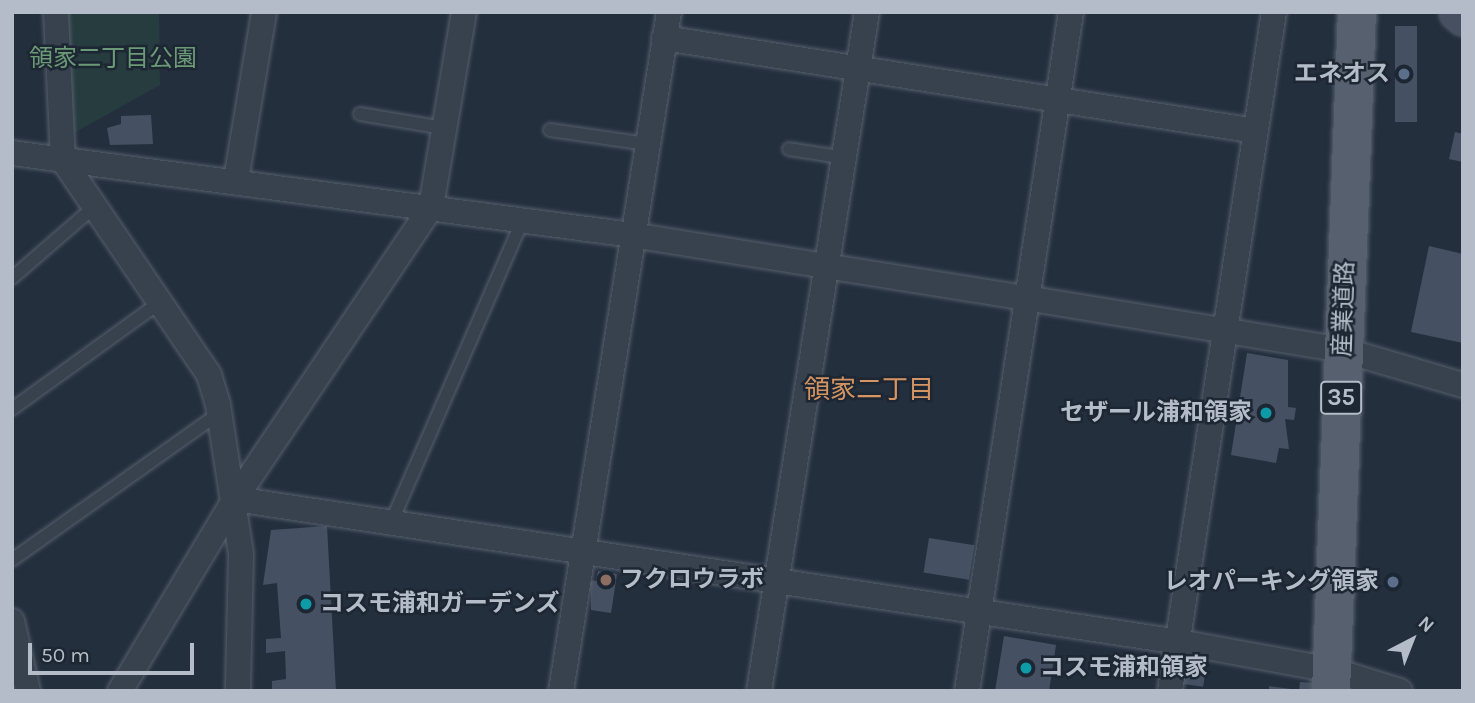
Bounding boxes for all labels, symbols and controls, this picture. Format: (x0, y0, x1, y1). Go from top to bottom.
park label: 領家二丁目公園 (29, 45, 197, 73)
place label: エネオス (1294, 60, 1390, 88)
marker: エネオス (1396, 66, 1412, 82)
street label: 産業道路 (1328, 261, 1360, 357)
district label: 領家二丁目 (804, 374, 934, 406)
road number: 35 (1320, 378, 1362, 418)
place label: セザール浦和領家 (1060, 399, 1252, 427)
marker: セザール浦和領家 (1258, 405, 1274, 421)
place label: フクロウラボ (620, 566, 764, 594)
place label: レオパーキング領家 (1163, 568, 1379, 596)
marker: フクロウラボ (598, 572, 614, 588)
marker: レオパーキング領家 (1385, 574, 1401, 590)
place label: コスモ浦和ガーデンズ (320, 590, 560, 618)
marker: コスモ浦和ガーデンズ (298, 596, 314, 612)
north arrow (1377, 605, 1447, 675)
text: N (1414, 612, 1438, 637)
scale bar (32, 630, 198, 674)
text: 50 m (41, 643, 90, 667)
place label: コスモ浦和領家 (1040, 654, 1208, 682)
marker: コスモ浦和領家 (1018, 660, 1034, 676)

